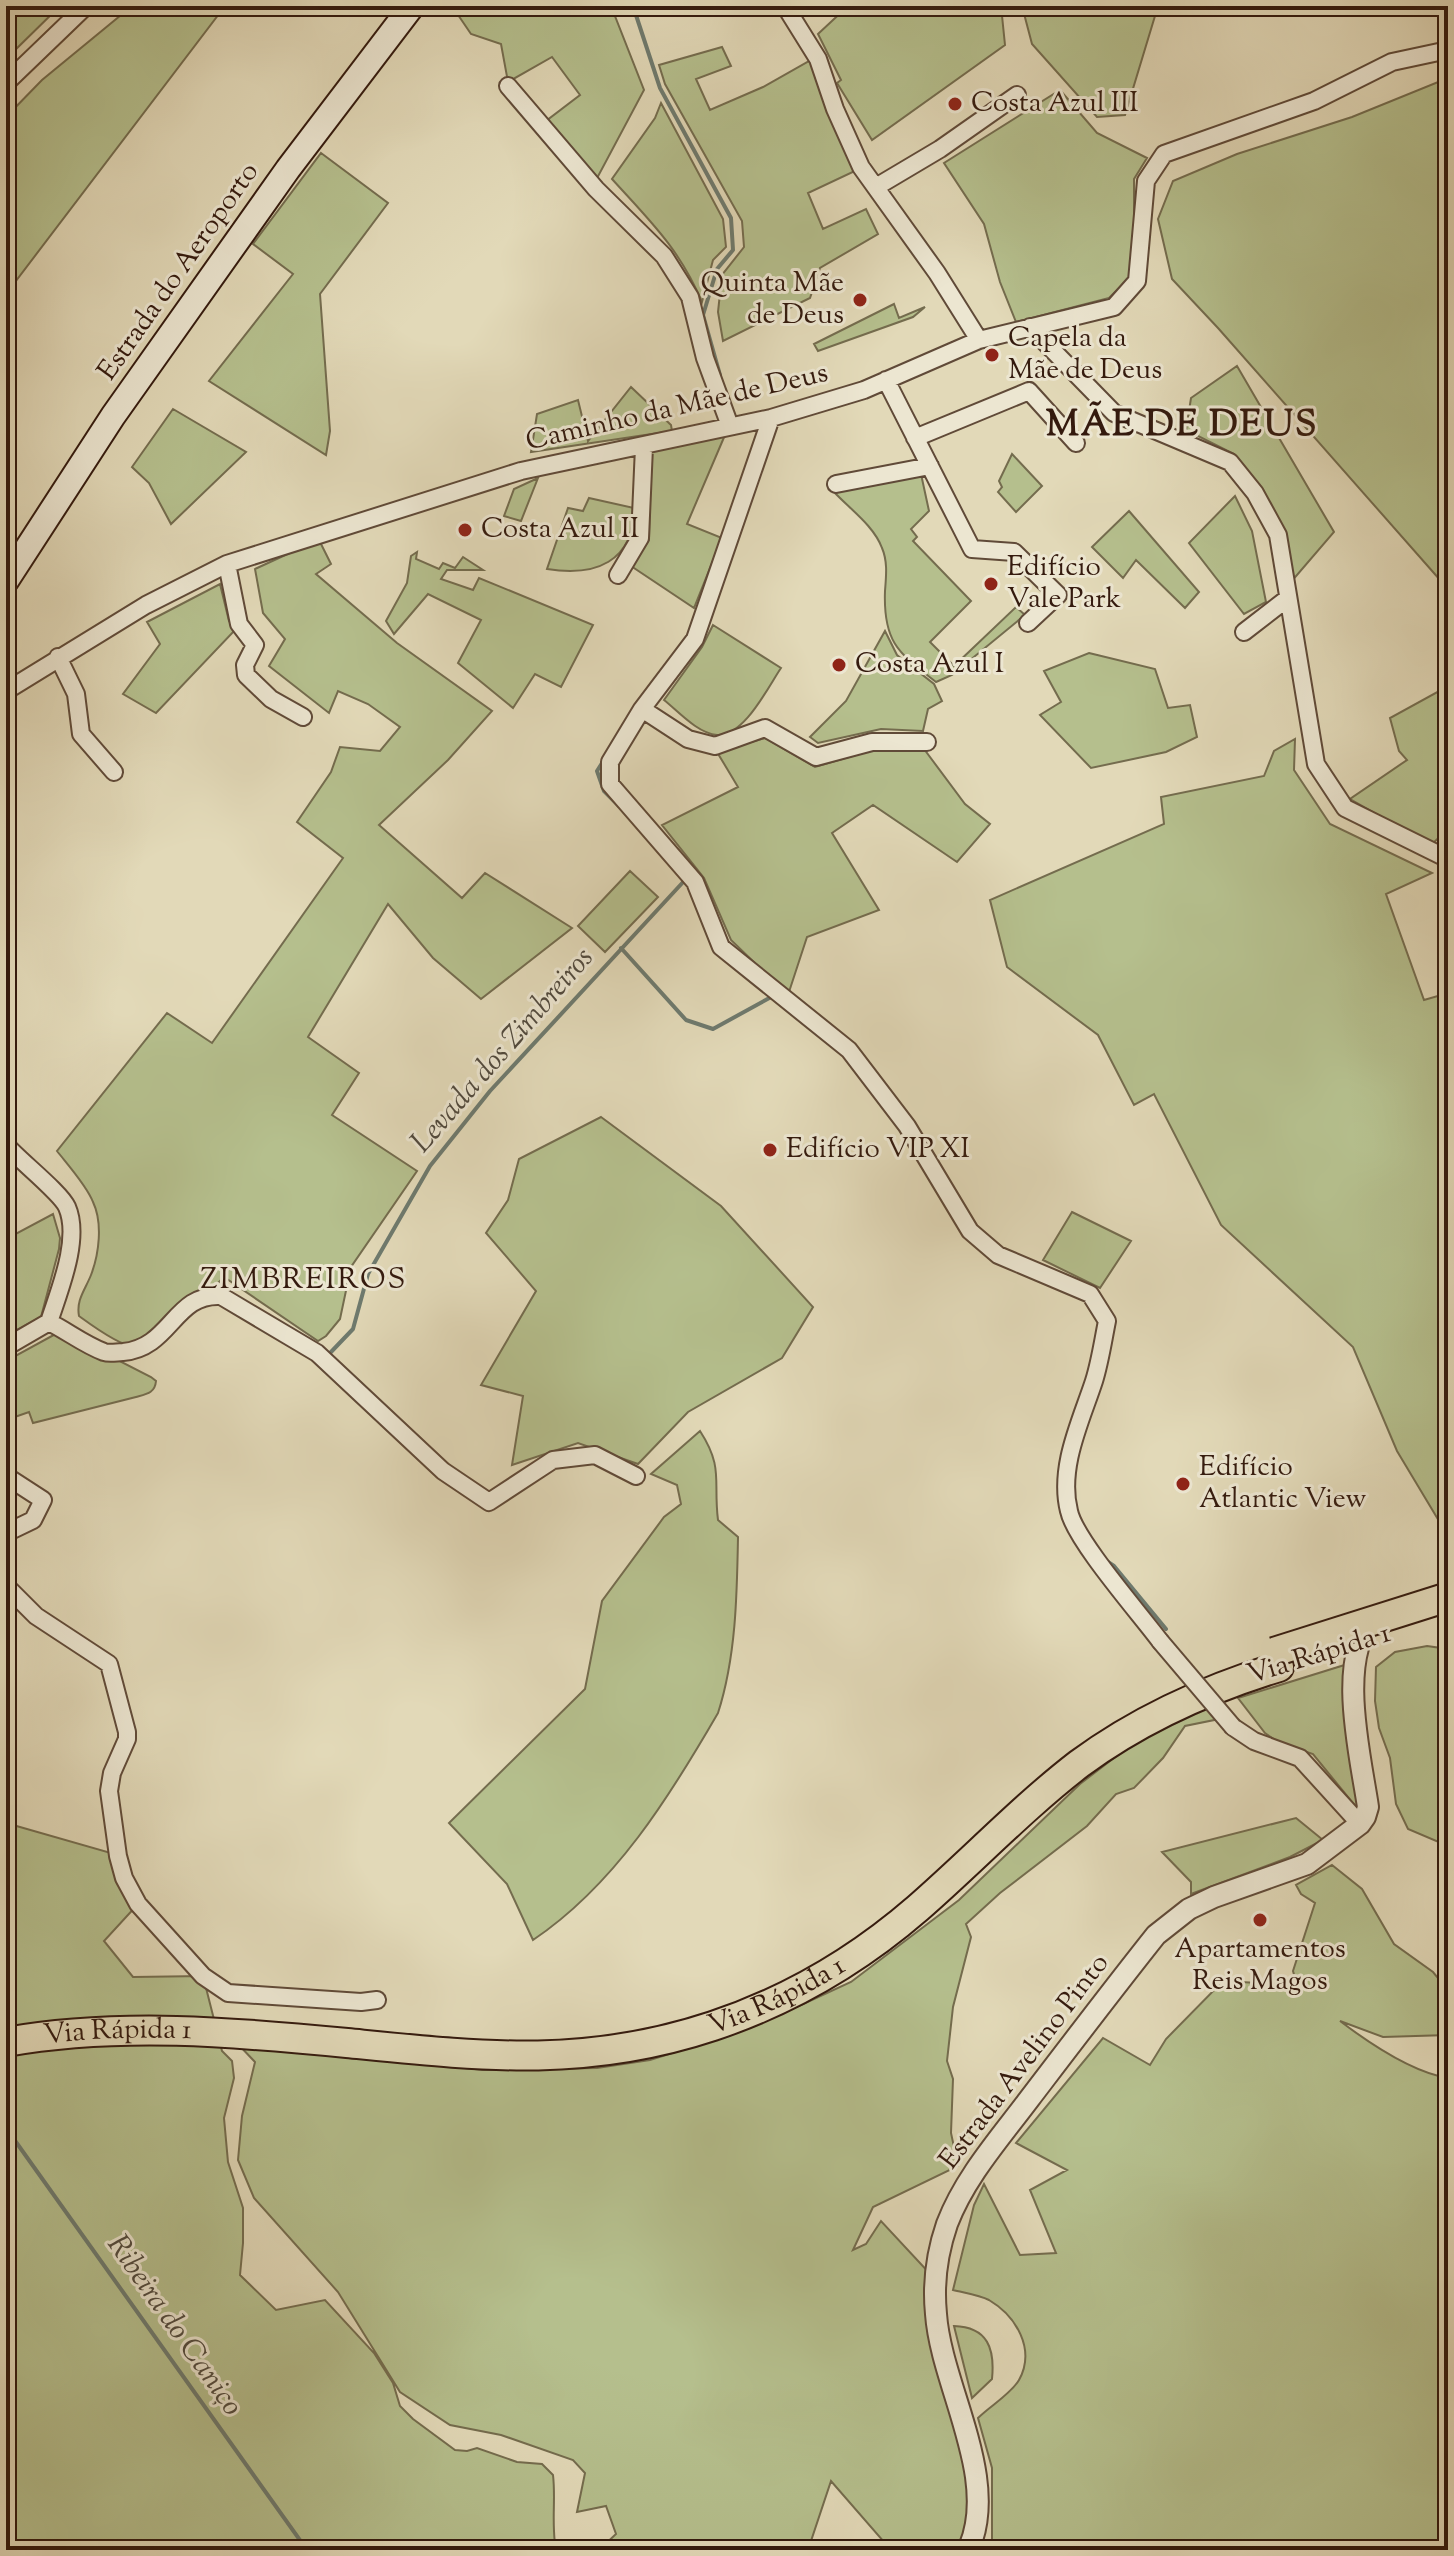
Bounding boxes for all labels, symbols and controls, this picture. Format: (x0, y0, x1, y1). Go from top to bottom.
place label: Costa Azul III (971, 84, 1138, 124)
marker: Costa Azul III (946, 95, 964, 113)
street label: Estrada do Aeroporto (89, 155, 269, 389)
place label: Quinta Mãe de Deus (700, 264, 844, 336)
marker: Quinta Mãe de Deus (851, 291, 869, 309)
place label: Capela da Mãe de Deus (1008, 319, 1162, 391)
marker: Capela da Mãe de Deus (983, 346, 1001, 364)
street label: Caminho da Mãe de Deus (522, 354, 832, 462)
district label: MÃE DE DEUS (1046, 400, 1318, 452)
place label: Costa Azul II (481, 510, 639, 550)
marker: Costa Azul II (456, 521, 474, 539)
place label: Edifício Vale Park (1007, 548, 1121, 620)
marker: Edifício Vale Park (982, 575, 1000, 593)
place label: Costa Azul I (855, 645, 1004, 685)
marker: Costa Azul I (830, 656, 848, 674)
water label: Levada dos Zimbreiros (401, 939, 605, 1163)
place label: Edifício VIP XI (786, 1130, 970, 1170)
marker: Edifício VIP XI (761, 1141, 779, 1159)
district label: ZIMBREIROS (201, 1259, 407, 1302)
place label: Edifício Atlantic View (1199, 1448, 1366, 1520)
marker: Edifício Atlantic View (1174, 1475, 1192, 1493)
street label: Via Rápida 1 (1242, 1614, 1396, 1696)
marker: Apartamentos Reis Magos (1251, 1911, 1269, 1929)
place label: Apartamentos Reis Magos (1174, 1930, 1346, 2002)
street label: Estrada Avelino Pinto (930, 1946, 1120, 2178)
street label: Via Rápida 1 (703, 1947, 853, 2046)
street label: Via Rápida 1 (41, 2010, 192, 2056)
water label: Ribeira do Caniço (95, 2227, 253, 2425)

